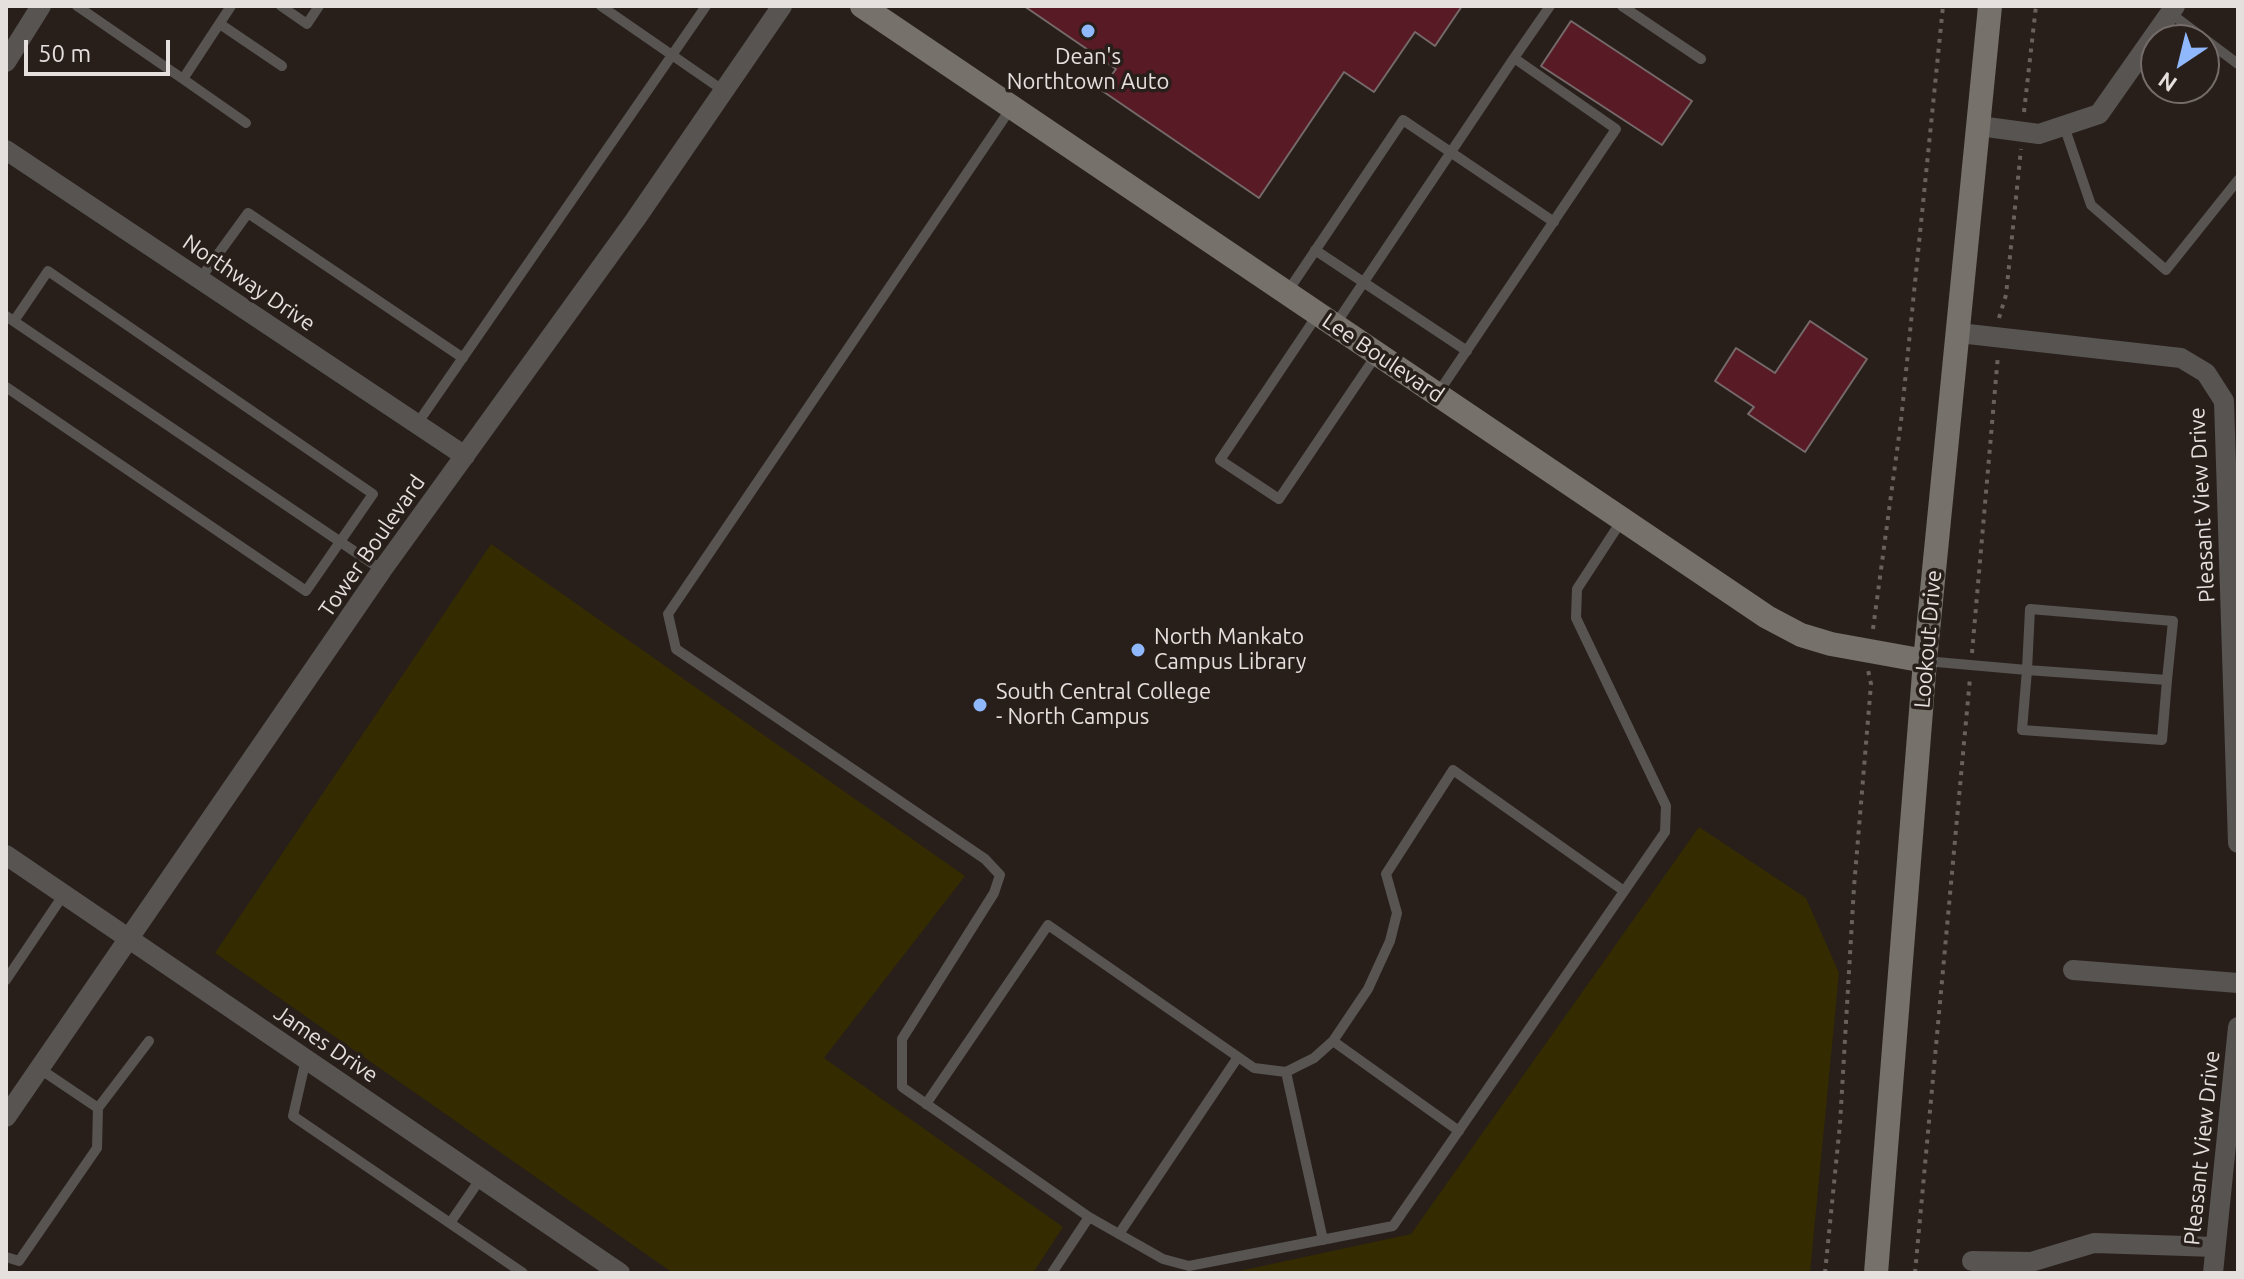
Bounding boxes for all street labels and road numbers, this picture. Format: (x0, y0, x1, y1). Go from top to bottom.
street label: Northway Drive (178, 229, 320, 337)
street label: Lee Boulevard (1317, 308, 1449, 408)
street label: Pleasant View Drive (2184, 407, 2220, 603)
street label: Tower Boulevard (313, 470, 431, 622)
street label: Lookout Drive (1909, 569, 1947, 709)
street label: James Drive (269, 1000, 383, 1088)
street label: Pleasant View Drive (2179, 1049, 2225, 1247)

